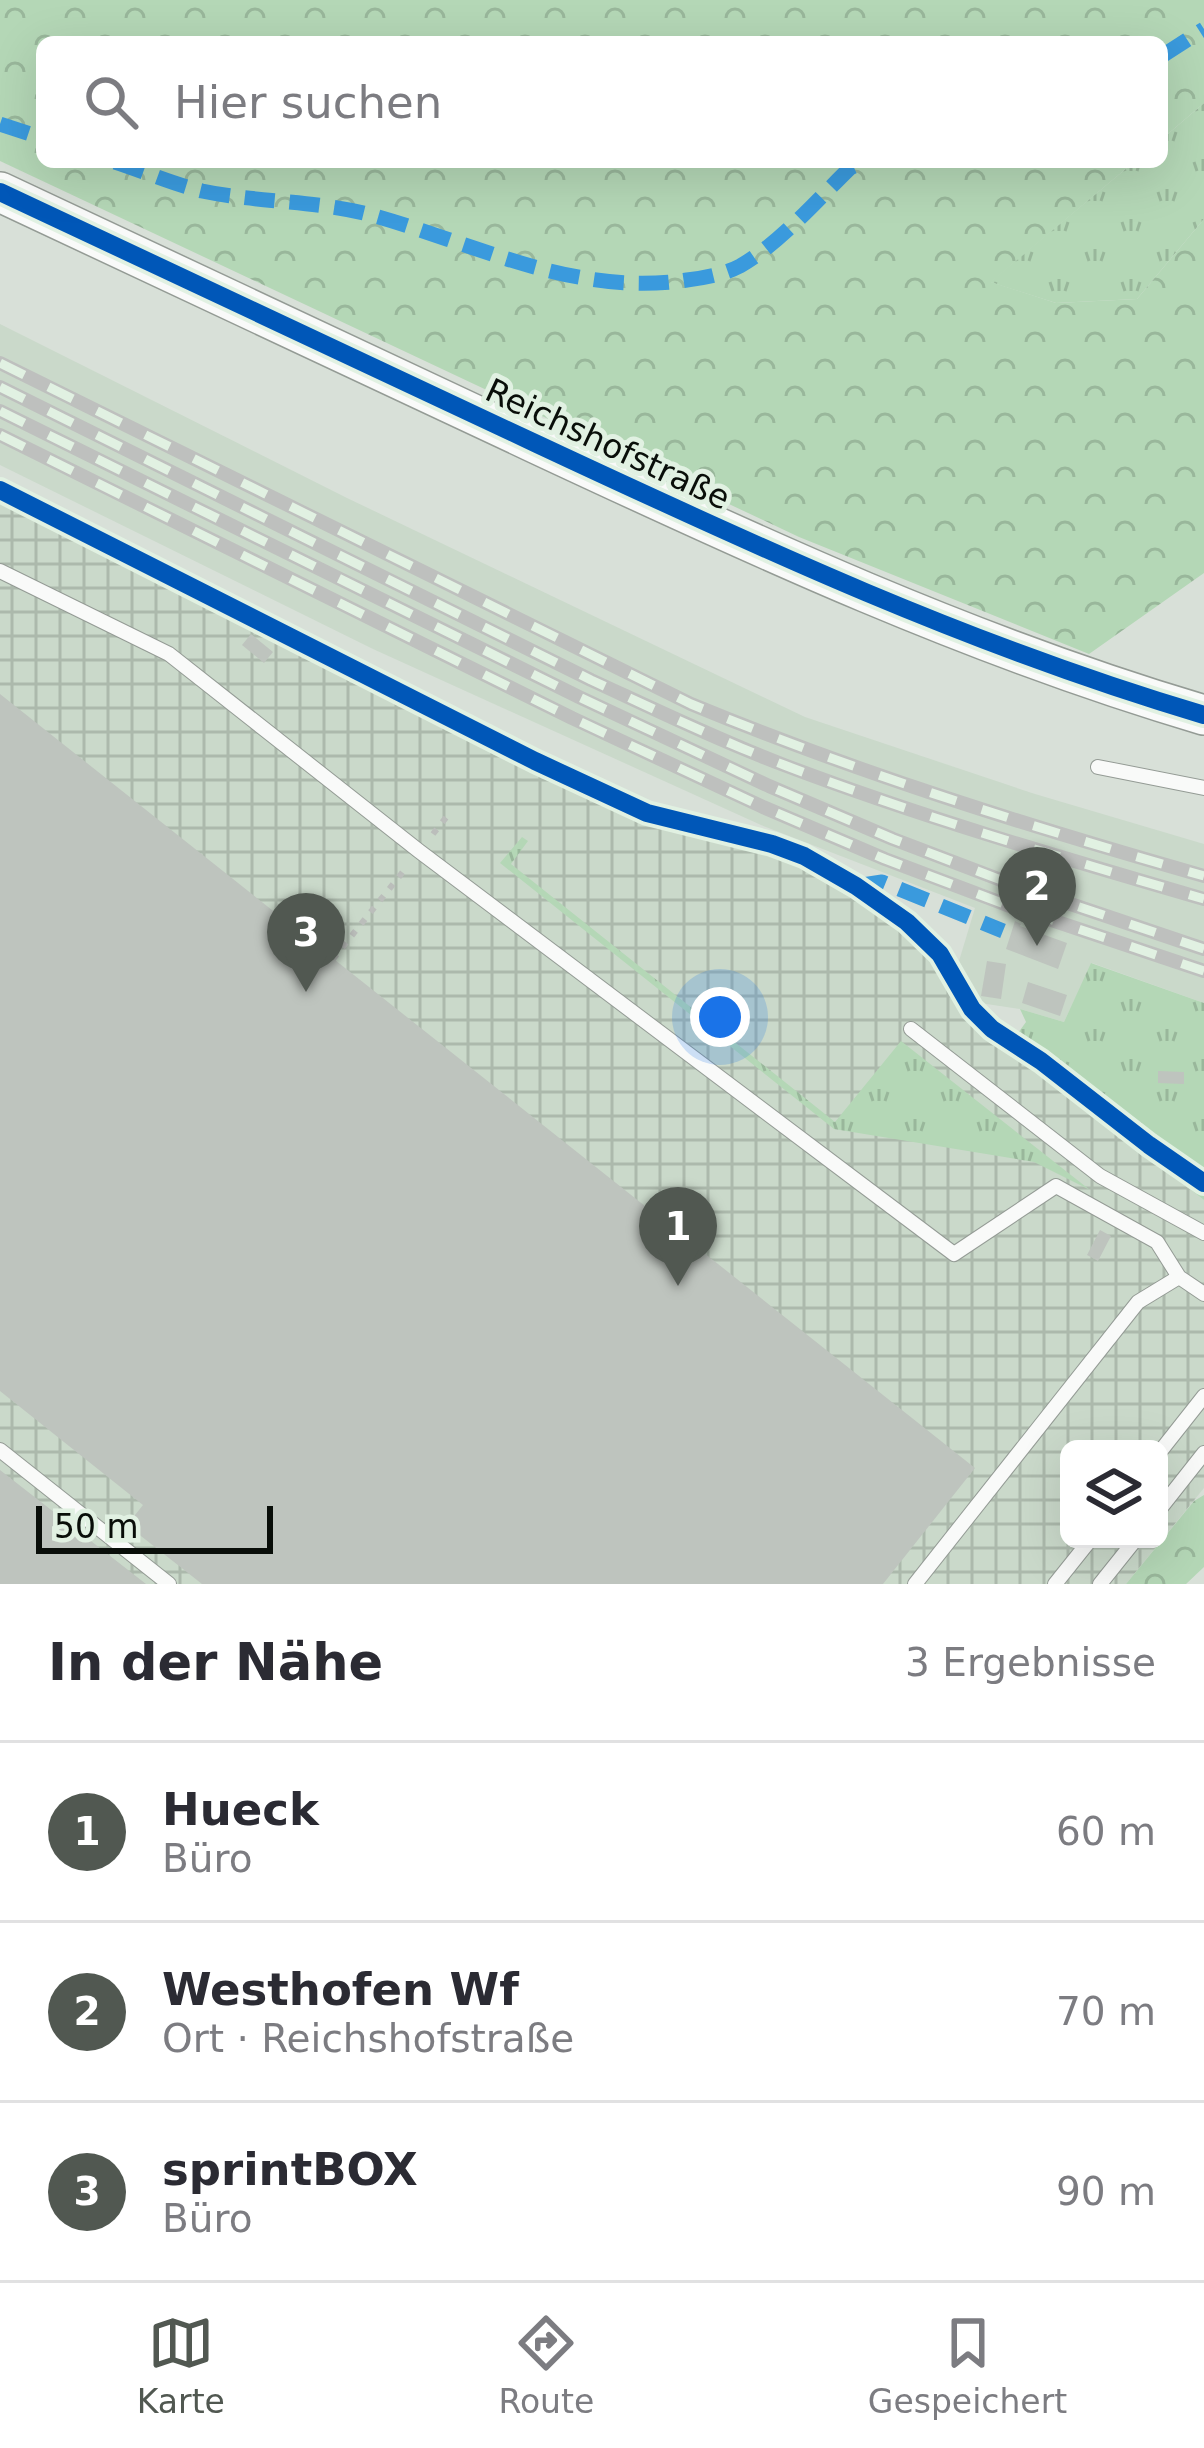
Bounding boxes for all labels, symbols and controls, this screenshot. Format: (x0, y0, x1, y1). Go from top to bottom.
search box (36, 36, 1168, 168)
icon: search (78, 69, 144, 135)
text: Hier suchen (174, 76, 442, 129)
street label: Reichshofstraße (480, 370, 736, 518)
pin: 2 (998, 847, 1076, 946)
pin: 3 (267, 893, 345, 992)
your location (690, 987, 750, 1047)
pin: 1 (639, 1187, 717, 1286)
map controls (1060, 1440, 1168, 1548)
button: layers (1060, 1440, 1168, 1548)
scale bar (36, 1500, 273, 1553)
text: 50 m (54, 1507, 139, 1546)
text: In der Nähe (48, 1633, 383, 1692)
text: 3 Ergebnisse (905, 1640, 1156, 1685)
text: Hueck (162, 1783, 319, 1836)
text: 1 (73, 1809, 101, 1854)
text: 60 m (1056, 1809, 1156, 1854)
text: Büro (162, 1836, 253, 1881)
text: Westhofen Wf (162, 1963, 519, 2016)
text: 2 (73, 1989, 101, 2034)
text: 70 m (1056, 1989, 1156, 2034)
text: Ort · Reichshofstraße (162, 2016, 574, 2061)
text: sprintBOX (162, 2143, 418, 2196)
text: 3 (73, 2169, 101, 2214)
text: 90 m (1056, 2169, 1156, 2214)
text: Büro (162, 2196, 253, 2241)
tab: Karte (137, 2310, 225, 2421)
tab: Route (498, 2310, 594, 2421)
tab: Gespeichert (868, 2310, 1067, 2421)

